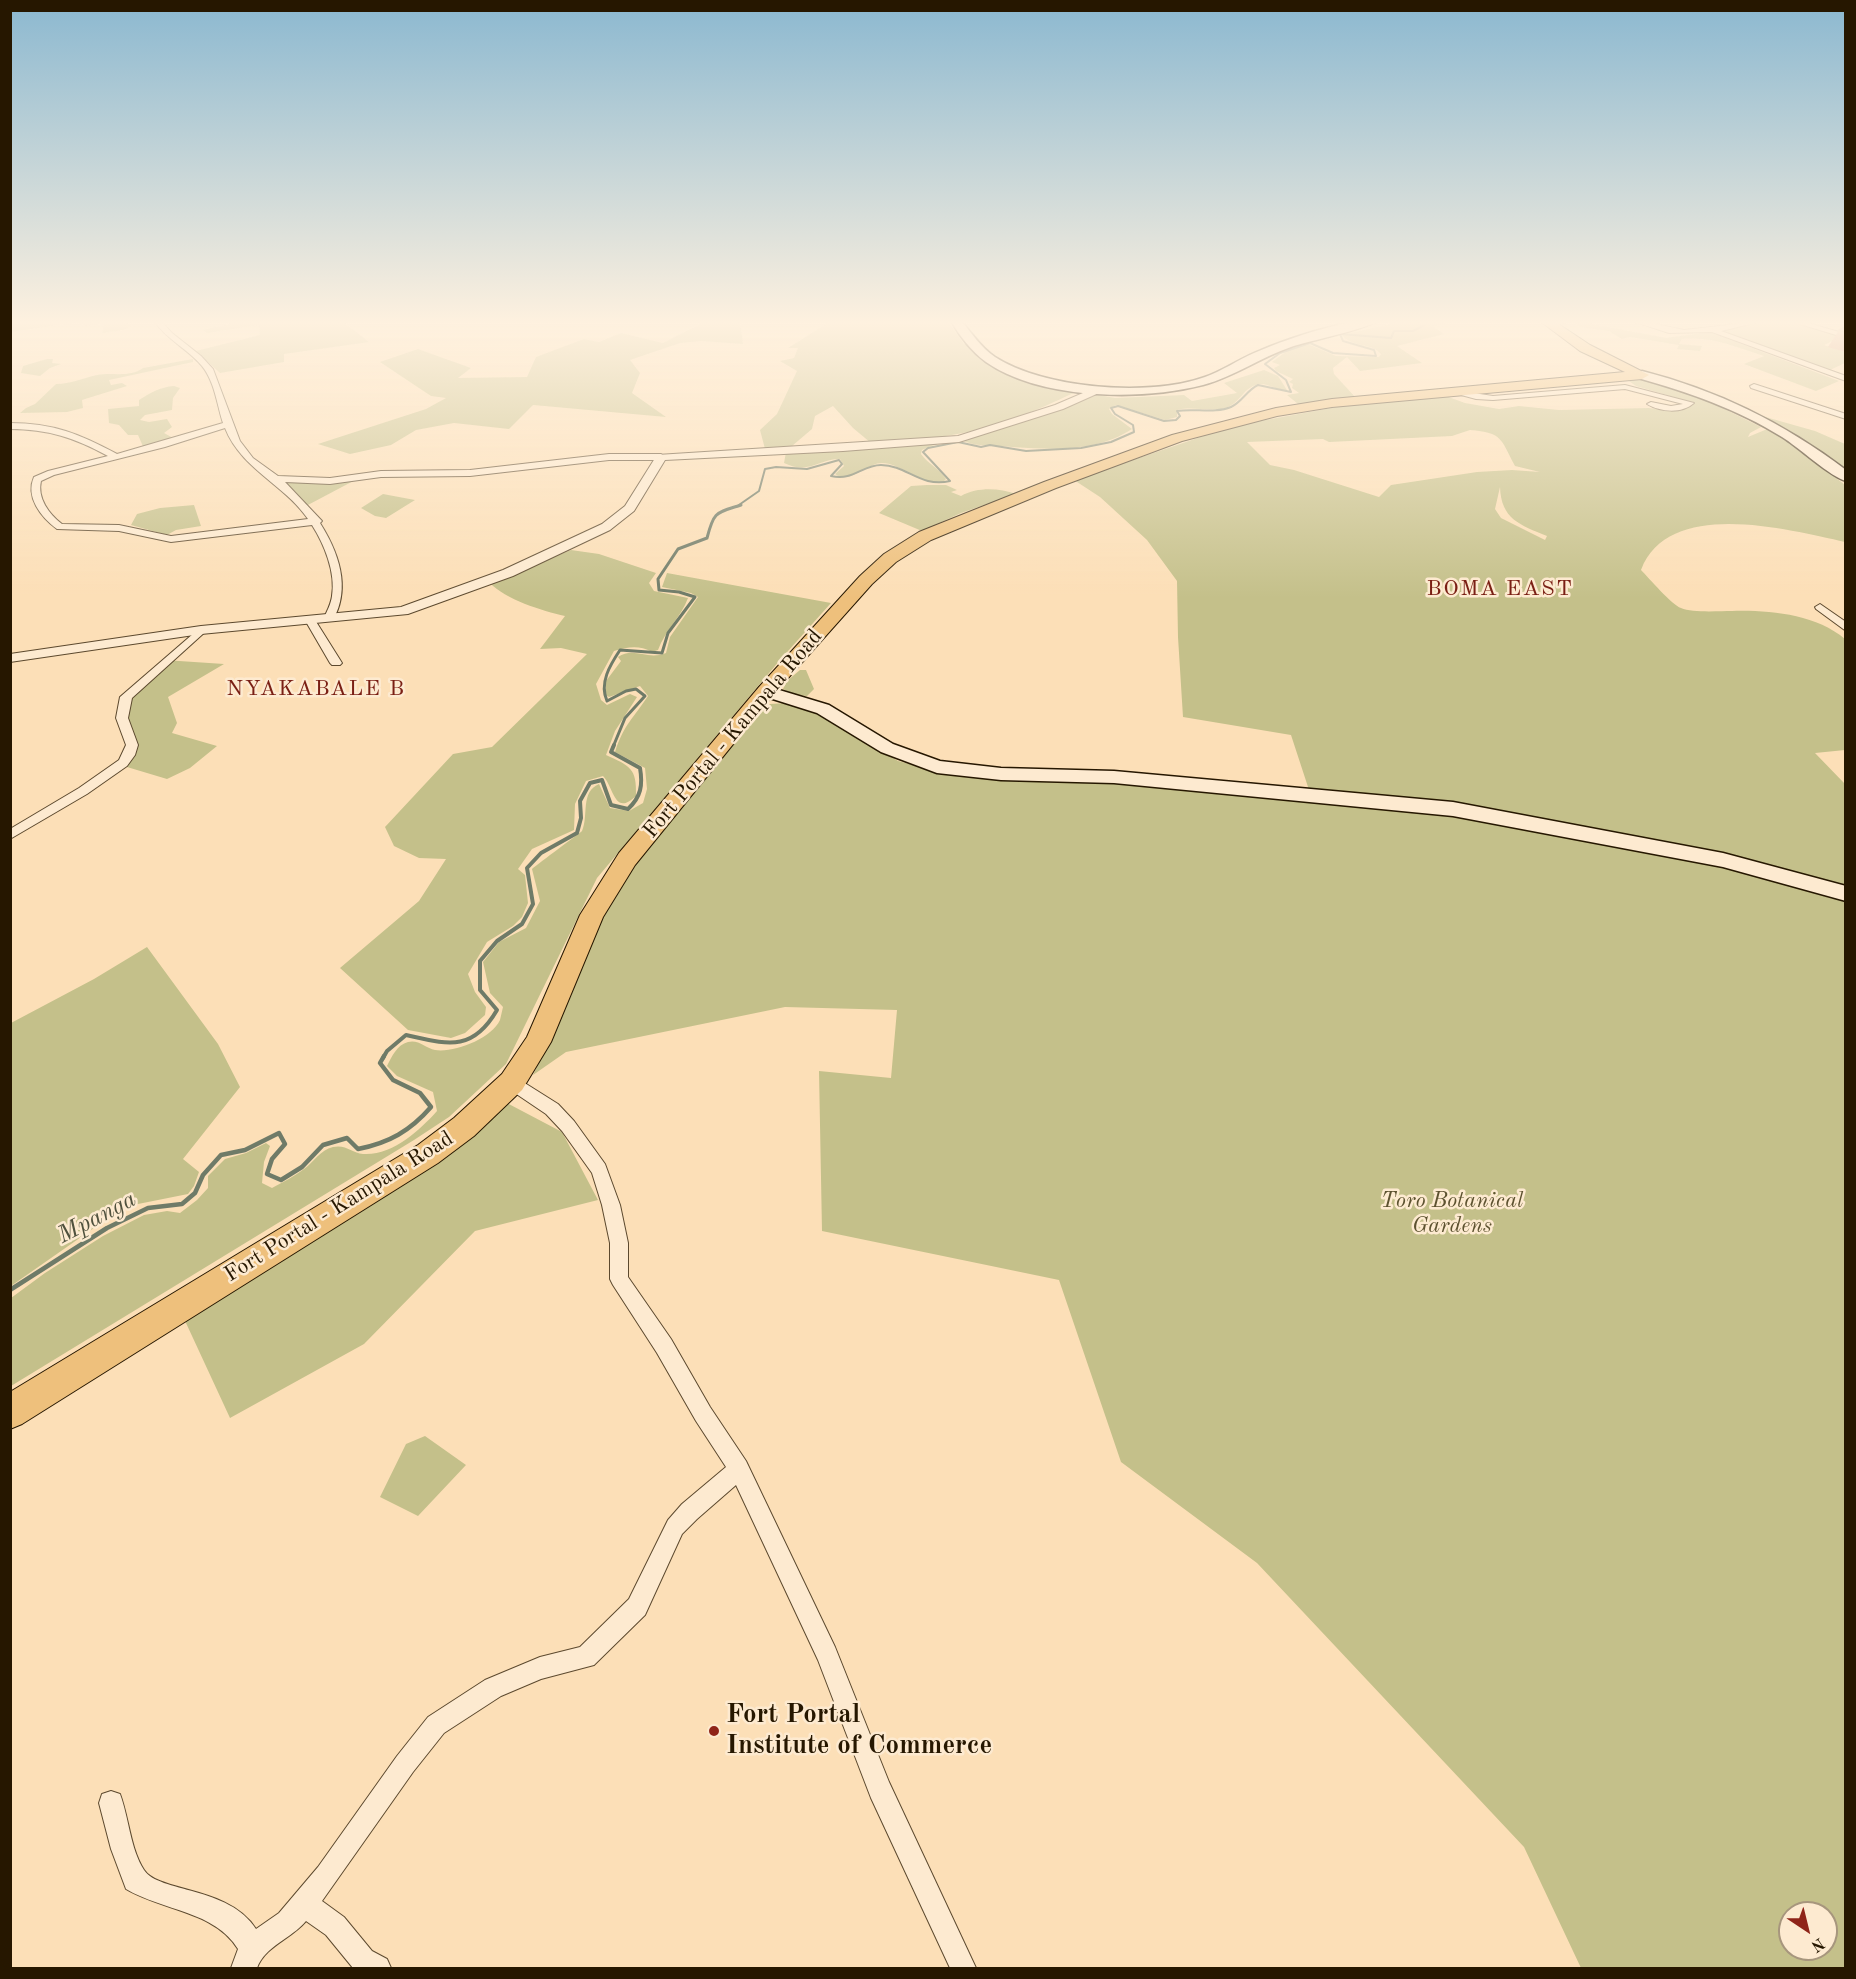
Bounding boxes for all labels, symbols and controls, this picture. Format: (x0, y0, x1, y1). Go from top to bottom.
district label: BOMA EAST (1427, 576, 1573, 602)
street label: Fort Portal - Kampala Road (638, 624, 828, 844)
district label: NYAKABALE B (226, 676, 406, 702)
street label: Fort Portal - Kampala Road (220, 1126, 458, 1288)
water label: Mpanga (53, 1185, 141, 1251)
park label: Toro Botanical Gardens (1381, 1188, 1523, 1240)
place label: Fort Portal Institute of Commerce (726, 1699, 992, 1762)
marker: Fort Portal Institute of Commerce (707, 1724, 721, 1738)
north arrow (1778, 1901, 1838, 1961)
text: N (1808, 1934, 1827, 1954)

